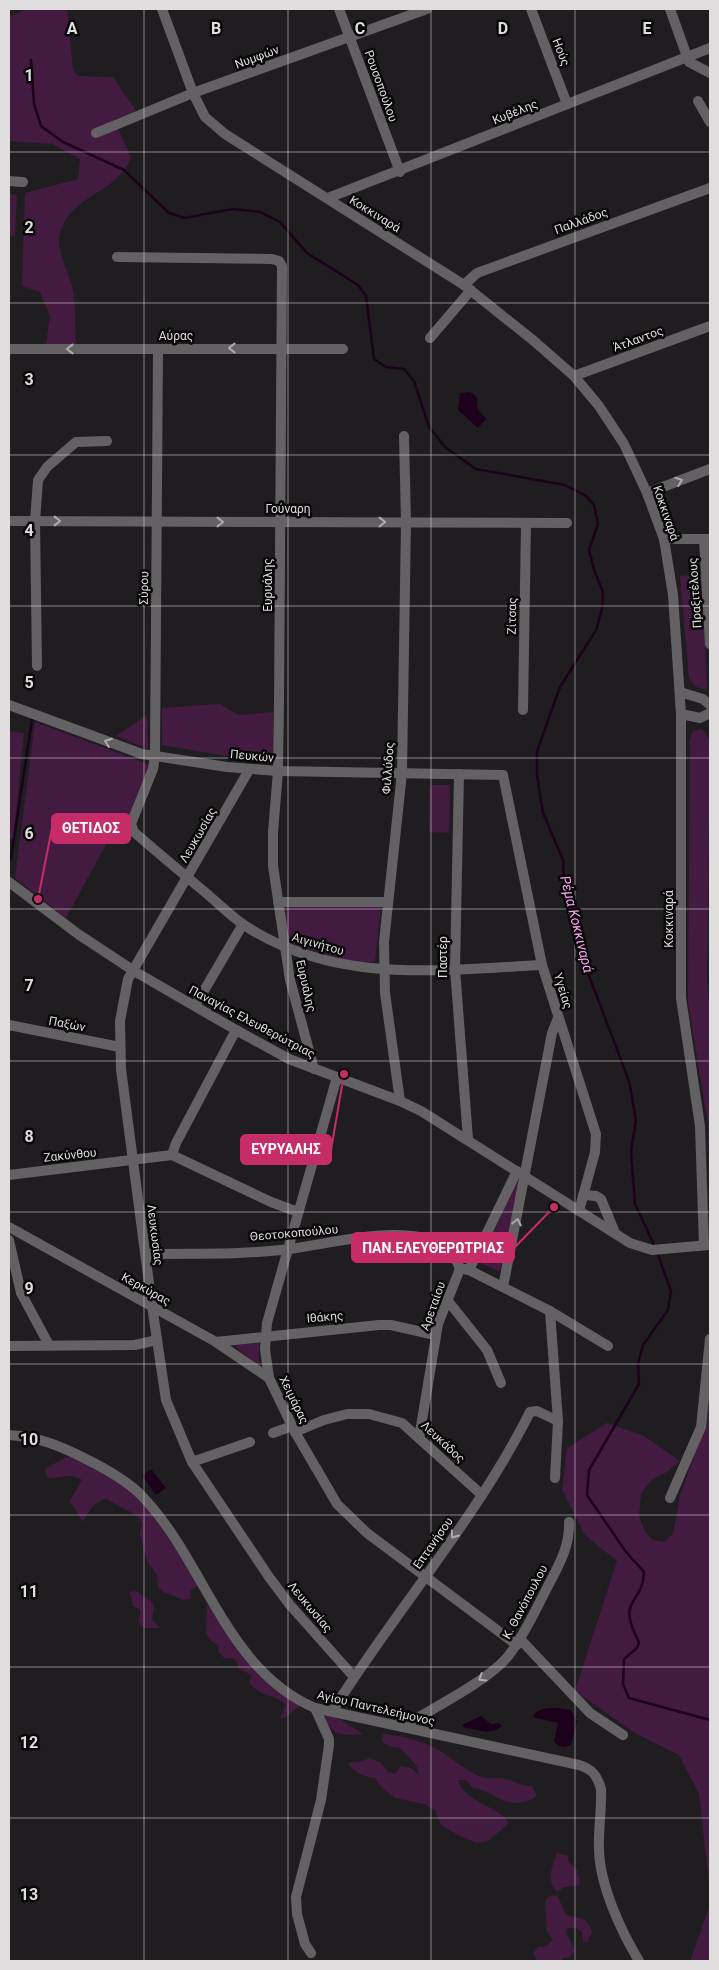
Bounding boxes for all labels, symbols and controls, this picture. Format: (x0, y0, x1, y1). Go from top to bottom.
text: A (67, 19, 78, 38)
text: B (211, 19, 221, 38)
text: C (355, 19, 365, 38)
text: D (498, 19, 508, 38)
text: E (643, 19, 652, 38)
street label: Ηούς (549, 36, 573, 68)
street label: Νυμφών (233, 42, 281, 71)
street label: Ρουσοπούλου (362, 48, 400, 124)
text: 1 (24, 66, 34, 85)
street label: Κυβέλης (490, 97, 540, 127)
street label: Κοκκιναρά (347, 193, 403, 235)
street label: Παλλάδος (552, 205, 610, 237)
text: 2 (24, 218, 34, 237)
street label: Άτλαντος (611, 323, 665, 355)
street label: Αύρας (159, 329, 193, 343)
one-way arrow (228, 343, 236, 353)
one-way arrow (65, 344, 73, 354)
text: 3 (24, 370, 34, 389)
one-way arrow (674, 477, 682, 487)
street label: Κοκκιναρά (650, 484, 682, 543)
street label: Γούναρη (265, 502, 311, 516)
one-way arrow (54, 516, 62, 526)
one-way arrow (216, 517, 224, 527)
one-way arrow (379, 517, 387, 527)
text: 4 (24, 521, 34, 540)
street label: Πραξιτέλους (686, 557, 705, 629)
street label: Ευρυάλης (261, 558, 275, 612)
street label: Σύρου (137, 571, 151, 605)
street label: Ζίτσας (505, 597, 519, 635)
text: 5 (24, 673, 34, 692)
one-way arrow (104, 738, 113, 748)
street label: Φιλλύδος (379, 741, 397, 795)
street label: Πευκών (229, 747, 275, 765)
street label: Λευκωσίας (177, 805, 219, 865)
callout: ΘΕΤΙΔΟΣ (52, 814, 130, 843)
text: ΘΕΤΙΔΟΣ (62, 820, 120, 836)
text: 6 (24, 824, 34, 843)
water label: Ρέμα Κοκκιναρά (557, 874, 597, 975)
street label: Κοκκιναρά (662, 890, 676, 948)
street label: Αιγινήτου (290, 930, 346, 958)
street label: Παστέρ (436, 936, 450, 978)
street label: Ευρυάλης (293, 958, 319, 1014)
street label: Υγείας (551, 971, 575, 1011)
text: 7 (24, 976, 34, 995)
street label: Παναγίας Ελευθερώτριας (187, 983, 317, 1061)
street label: Παξών (47, 1014, 87, 1035)
text: 8 (24, 1127, 34, 1146)
callout: ΕΥΡΥΑΛΗΣ (241, 1135, 331, 1164)
text: ΕΥΡΥΑΛΗΣ (251, 1141, 321, 1157)
street label: Ζακύνθου (43, 1145, 97, 1165)
street label: Λευκωσίας (144, 1204, 166, 1266)
one-way arrow (511, 1218, 522, 1227)
street label: Θεοτοκοπούλου (249, 1222, 339, 1244)
callout: ΠΑΝ.ΕΛΕΥΘΕΡΩΤΡΙΑΣ (352, 1233, 514, 1262)
text: ΠΑΝ.ΕΛΕΥΘΕΡΩΤΡΙΑΣ (362, 1240, 504, 1256)
street label: Κερκύρας (119, 1270, 173, 1308)
text: 9 (24, 1279, 34, 1298)
street label: Αρεταίου (418, 1280, 448, 1332)
street label: Ιθάκης (306, 1308, 344, 1326)
street label: Χειμάρας (276, 1374, 312, 1426)
street label: Λευκάδος (418, 1418, 468, 1466)
text: 10 (20, 1430, 38, 1449)
street label: Επτανήσου (410, 1515, 456, 1571)
one-way arrow (451, 1529, 460, 1539)
street label: Κ. Θανόπουλου (500, 1563, 550, 1641)
street label: Λευκωσίας (285, 1579, 335, 1635)
text: 11 (20, 1582, 38, 1601)
one-way arrow (478, 1672, 487, 1681)
street label: Αγίου Παντελεήμονος (316, 1688, 436, 1728)
text: 12 (20, 1733, 38, 1752)
text: 13 (20, 1885, 38, 1904)

